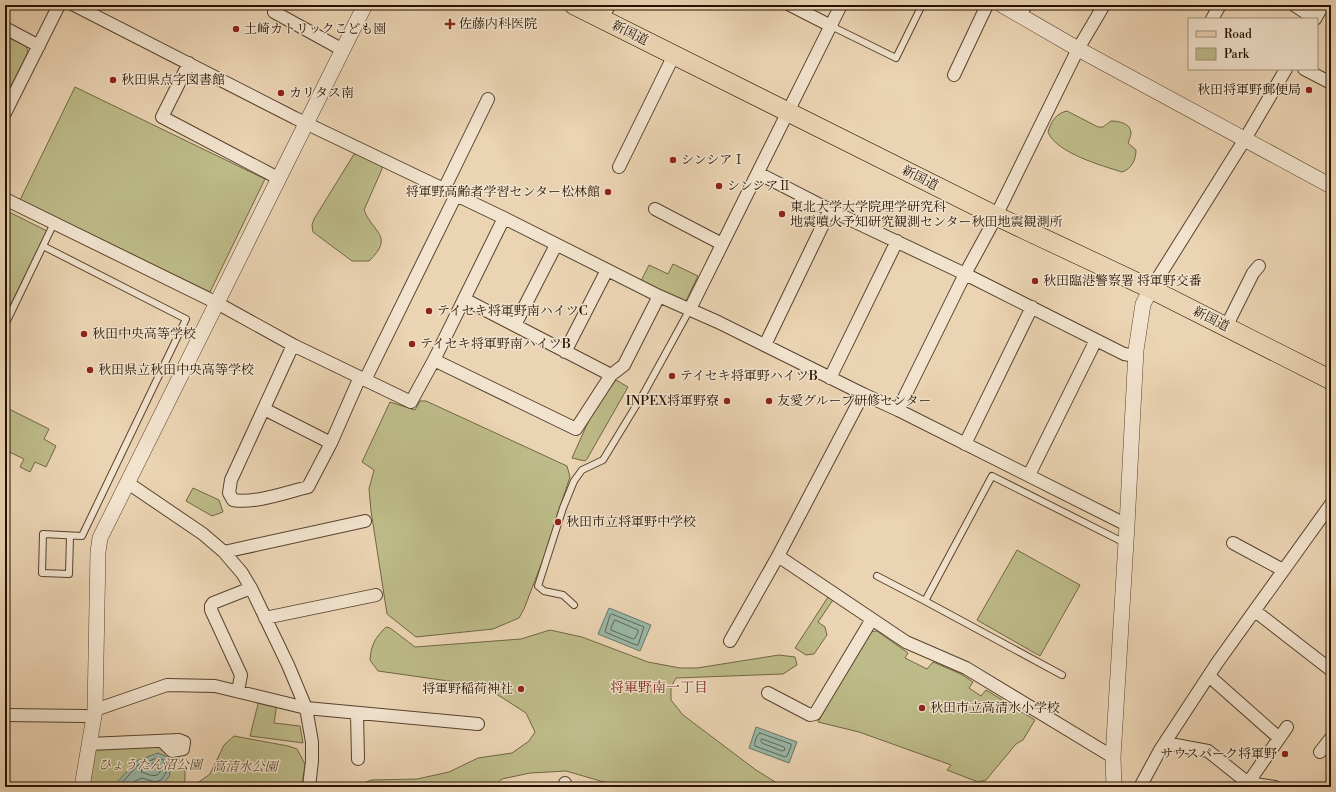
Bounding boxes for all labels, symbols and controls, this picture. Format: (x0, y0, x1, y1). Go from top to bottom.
place label: 佐藤内科医院 (459, 16, 537, 32)
street label: 新国道 (609, 17, 651, 49)
marker: 佐藤内科医院 (444, 18, 456, 30)
legend (1188, 18, 1318, 70)
place label: 土崎カトリックこども園 (244, 21, 386, 37)
marker: 土崎カトリックこども園 (231, 24, 241, 34)
text: Road (1224, 27, 1252, 42)
text: Park (1224, 47, 1250, 62)
place label: 秋田県点字図書館 (121, 72, 225, 88)
marker: 秋田県点字図書館 (108, 75, 118, 85)
place label: 秋田将軍野郵便局 (1197, 82, 1301, 98)
place label: カリタス南 (289, 85, 354, 101)
marker: 秋田将軍野郵便局 (1304, 85, 1314, 95)
marker: カリタス南 (276, 88, 286, 98)
place label: シンシアⅠ (681, 152, 745, 168)
marker: シンシアⅠ (668, 155, 678, 165)
street label: 新国道 (899, 162, 941, 194)
place label: シンシアⅡ (727, 178, 791, 194)
marker: シンシアⅡ (714, 181, 724, 191)
place label: 将軍野高齢者学習センター松林館 (406, 184, 600, 200)
marker: 将軍野高齢者学習センター松林館 (603, 187, 613, 197)
place label: 東北大学大学院理学研究科 地震噴火予知研究観測センター秋田地震観測所 (790, 199, 1062, 230)
marker: 東北大学大学院理学研究科 地震噴火予知研究観測センター秋田地震観測所 (777, 209, 787, 219)
place label: 秋田臨港警察署 将軍野交番 (1043, 273, 1202, 289)
marker: 秋田臨港警察署 将軍野交番 (1030, 276, 1040, 286)
place label: テイセキ将軍野南ハイツC (437, 303, 588, 319)
street label: 新国道 (1190, 303, 1232, 335)
marker: テイセキ将軍野南ハイツC (424, 306, 434, 316)
place label: 秋田中央高等学校 (92, 326, 196, 342)
marker: 秋田中央高等学校 (79, 329, 89, 339)
place label: テイセキ将軍野南ハイツB (420, 336, 571, 352)
marker: テイセキ将軍野南ハイツB (407, 339, 417, 349)
place label: 秋田県立秋田中央高等学校 (98, 362, 254, 378)
marker: 秋田県立秋田中央高等学校 (85, 365, 95, 375)
place label: テイセキ将軍野ハイツB (680, 368, 818, 384)
marker: テイセキ将軍野ハイツB (667, 371, 677, 381)
place label: INPEX将軍野寮 (626, 393, 719, 409)
place label: 友愛グループ研修センター (777, 393, 931, 409)
marker: INPEX将軍野寮 (722, 396, 732, 406)
marker: 友愛グループ研修センター (764, 396, 774, 406)
place label: 秋田市立将軍野中学校 (566, 514, 696, 530)
marker: 秋田市立将軍野中学校 (553, 517, 563, 527)
district label: 将軍野南一丁目 (610, 679, 708, 697)
place label: 将軍野稲荷神社 (422, 681, 513, 697)
marker: 将軍野稲荷神社 (516, 684, 526, 694)
place label: 秋田市立高清水小学校 (930, 700, 1060, 716)
marker: 秋田市立高清水小学校 (917, 703, 927, 713)
place label: サウスパーク将軍野 (1160, 746, 1277, 762)
marker: サウスパーク将軍野 (1280, 749, 1290, 759)
park label: ひょうたん沼公園 (98, 757, 204, 773)
park label: 高清水公園 (212, 759, 279, 775)

